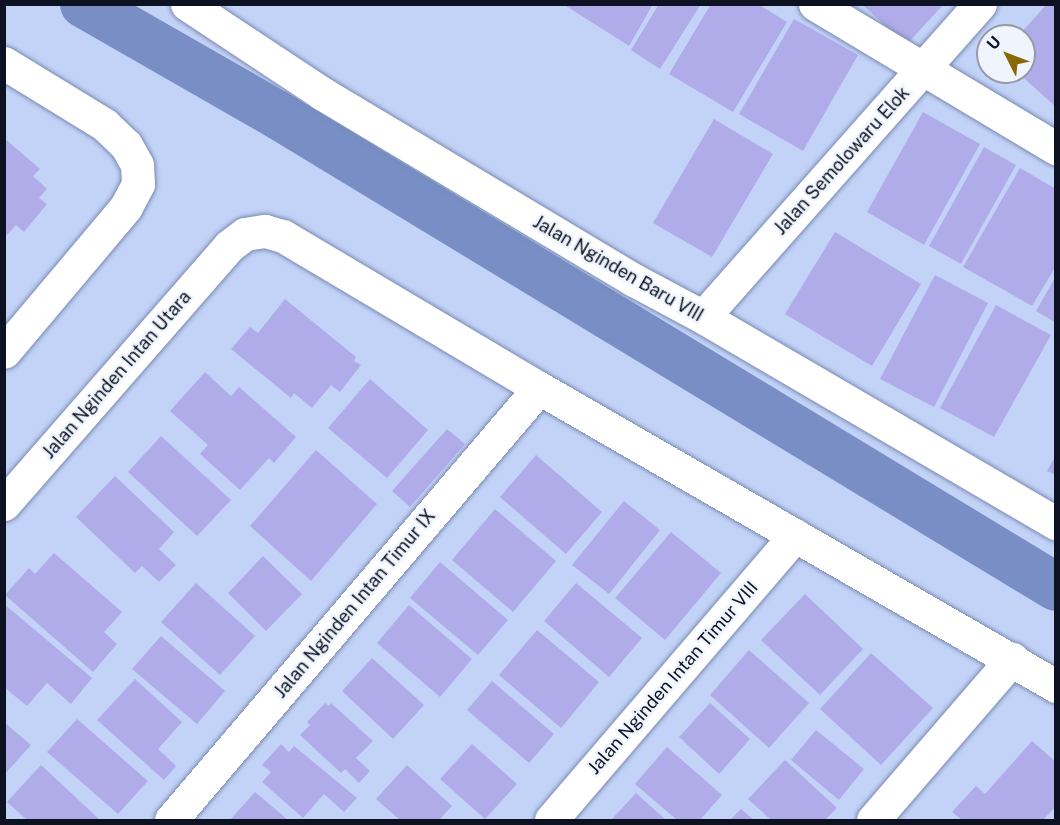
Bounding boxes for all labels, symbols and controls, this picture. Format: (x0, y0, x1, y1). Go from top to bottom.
north arrow (976, 24, 1036, 84)
text: U (983, 32, 1005, 54)
street label: Jalan Semolowaru Elok (770, 82, 914, 240)
street label: Jalan Nginden Baru VIII (529, 211, 707, 327)
street label: Jalan Nginden Intan Utara (38, 287, 196, 463)
street label: Jalan Nginden Intan Timur IX (270, 505, 440, 703)
street label: Jalan Nginden Intan Timur VIII (583, 577, 763, 779)

